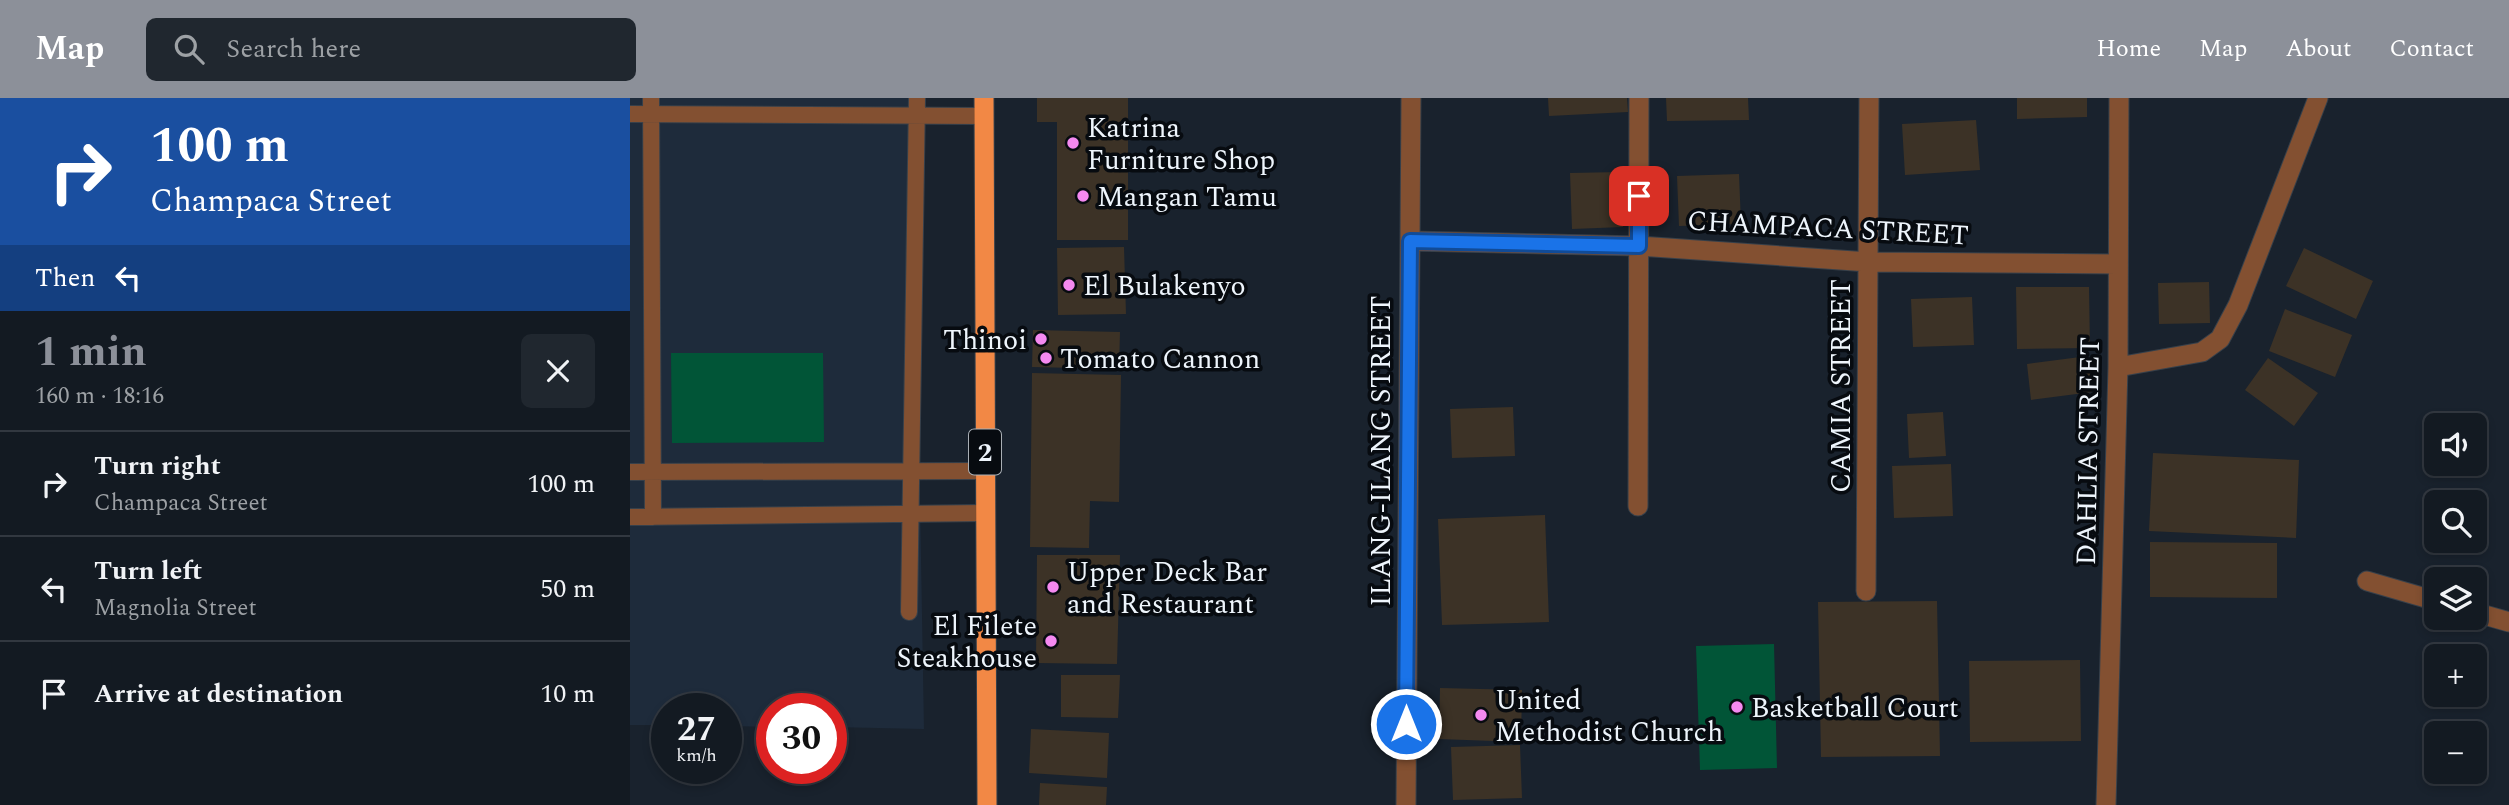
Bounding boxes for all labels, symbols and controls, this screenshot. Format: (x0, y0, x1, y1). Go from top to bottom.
search box (146, 18, 636, 81)
text: Map (35, 24, 104, 74)
text: Search here (226, 29, 361, 69)
icon: search (170, 30, 208, 68)
text: Home (2096, 31, 2161, 67)
text: Map (2199, 31, 2247, 67)
text: About (2285, 31, 2351, 67)
text: Contact (2389, 31, 2474, 67)
place label: Katrina Furniture Shop (1087, 107, 1275, 182)
text: 100 m (150, 109, 289, 184)
icon: right (35, 126, 126, 217)
marker: Katrina Furniture Shop (1065, 135, 1081, 151)
pin (1609, 166, 1669, 226)
place label: Mangan Tamu (1097, 176, 1277, 219)
text: Champaca Street (150, 177, 392, 226)
icon: arrive (1620, 177, 1658, 215)
marker: Mangan Tamu (1075, 188, 1091, 204)
street label: CHAMPACA STREET (1686, 200, 1970, 257)
text: Then (35, 258, 95, 298)
icon: left (109, 259, 147, 297)
place label: El Bulakenyo (1083, 265, 1246, 308)
marker: El Bulakenyo (1061, 277, 1077, 293)
street label: CAMIA STREET (1820, 279, 1863, 493)
street label: ILANG-ILANG STREET (1360, 296, 1403, 607)
place label: Thinoi (943, 319, 1027, 362)
text: 1 min (35, 321, 147, 384)
marker: Thinoi (1033, 331, 1049, 347)
button: close (521, 334, 595, 408)
street label: DAHLIA STREET (2065, 336, 2112, 566)
place label: Tomato Cannon (1060, 338, 1260, 381)
marker: Tomato Cannon (1038, 350, 1054, 366)
text: 160 m · 18:16 (35, 379, 164, 414)
map controls (2424, 413, 2487, 784)
button: sound (2424, 413, 2487, 476)
road number: 2 (969, 430, 1001, 474)
text: Turn right (94, 446, 221, 486)
text: 100 m (527, 464, 595, 504)
icon: right (35, 465, 73, 503)
text: Champaca Street (94, 486, 268, 521)
button: search (2424, 490, 2487, 553)
text: Turn left (94, 551, 202, 591)
place label: Upper Deck Bar and Restaurant (1067, 551, 1267, 626)
button: layers (2424, 567, 2487, 630)
text: 50 m (540, 569, 595, 609)
icon: left (35, 570, 73, 608)
marker: Upper Deck Bar and Restaurant (1045, 579, 1061, 595)
text: Magnolia Street (94, 591, 257, 626)
place label: El Filete Steakhouse (897, 605, 1037, 680)
marker: El Filete Steakhouse (1043, 633, 1059, 649)
button: + (2424, 644, 2487, 707)
text: Arrive at destination (94, 674, 343, 714)
text: 10 m (540, 674, 595, 714)
icon: arrive (35, 675, 73, 713)
place label: United Methodist Church (1495, 679, 1723, 754)
position arrow (1369, 687, 1443, 761)
place label: Basketball Court (1751, 687, 1959, 730)
speed limit sign: 30 (756, 693, 847, 784)
marker: Basketball Court (1729, 699, 1745, 715)
text: 27 (677, 703, 716, 756)
marker: United Methodist Church (1473, 707, 1489, 723)
button: − (2424, 721, 2487, 784)
text: km/h (676, 742, 717, 769)

